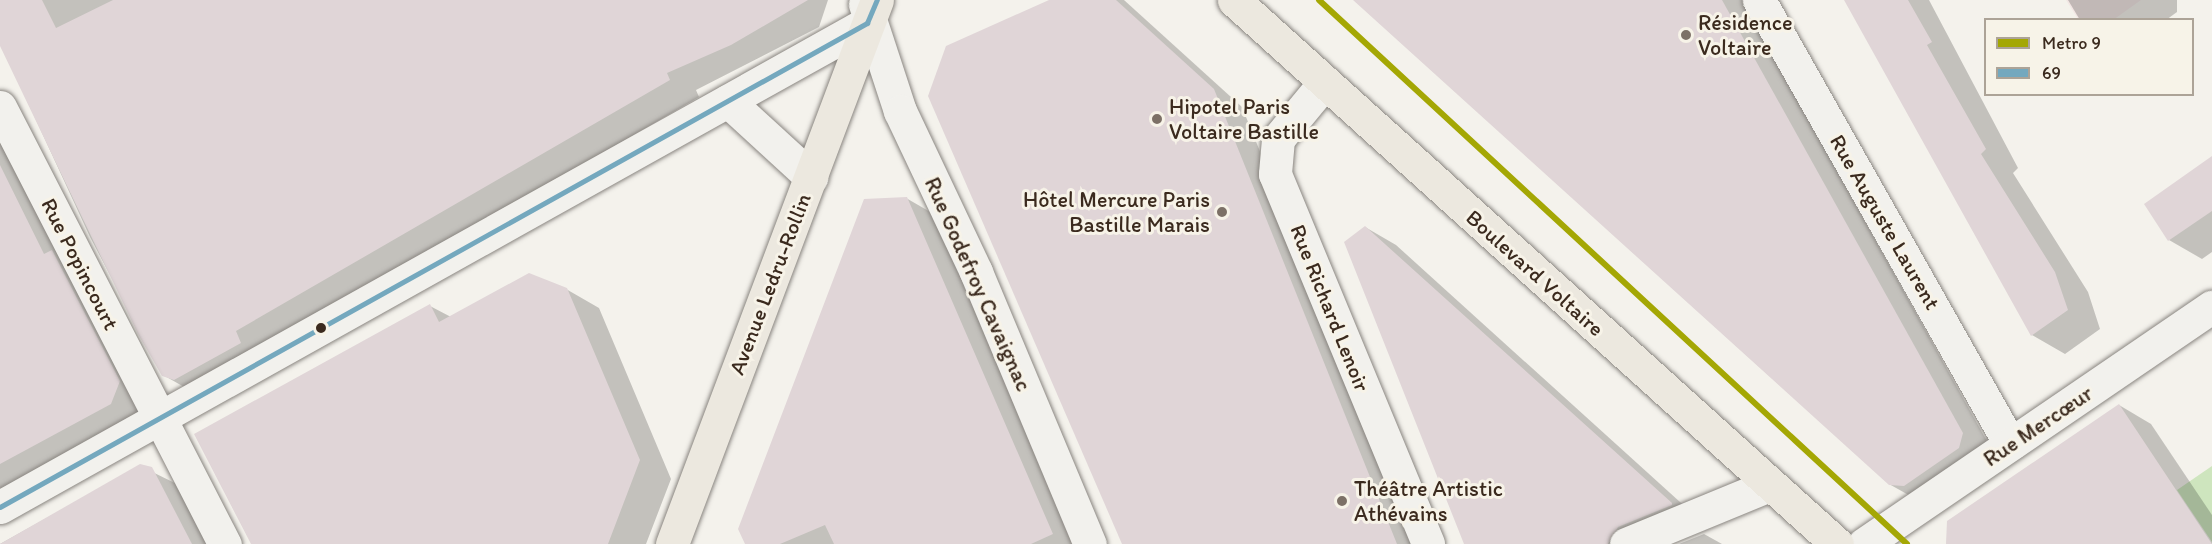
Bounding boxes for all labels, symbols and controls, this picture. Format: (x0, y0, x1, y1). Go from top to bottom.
place label: Résidence Voltaire (1698, 9, 1793, 60)
legend (1984, 18, 2194, 96)
marker: Résidence Voltaire (1679, 28, 1693, 42)
text: Metro 9 (2042, 32, 2101, 54)
text: 69 (2042, 62, 2061, 84)
place label: Hipotel Paris Voltaire Bastille (1169, 93, 1320, 144)
marker: Hipotel Paris Voltaire Bastille (1150, 112, 1164, 126)
street label: Rue Auguste Laurent (1824, 130, 1946, 314)
street label: Rue Godefroy Cavaignac (919, 173, 1037, 395)
place label: Hôtel Mercure Paris Bastille Marais (1023, 186, 1210, 237)
street label: Avenue Ledru-Rollin (723, 190, 817, 378)
street label: Rue Popincourt (36, 194, 124, 334)
marker: Hôtel Mercure Paris Bastille Marais (1215, 205, 1229, 219)
street label: Boulevard Voltaire (1461, 205, 1609, 341)
street label: Rue Richard Lenoir (1285, 221, 1375, 395)
unlabelled marker (315, 322, 327, 334)
street label: Rue Mercœur (1979, 380, 2097, 472)
place label: Théâtre Artistic Athévains (1354, 475, 1503, 526)
marker: Théâtre Artistic Athévains (1335, 494, 1349, 508)

